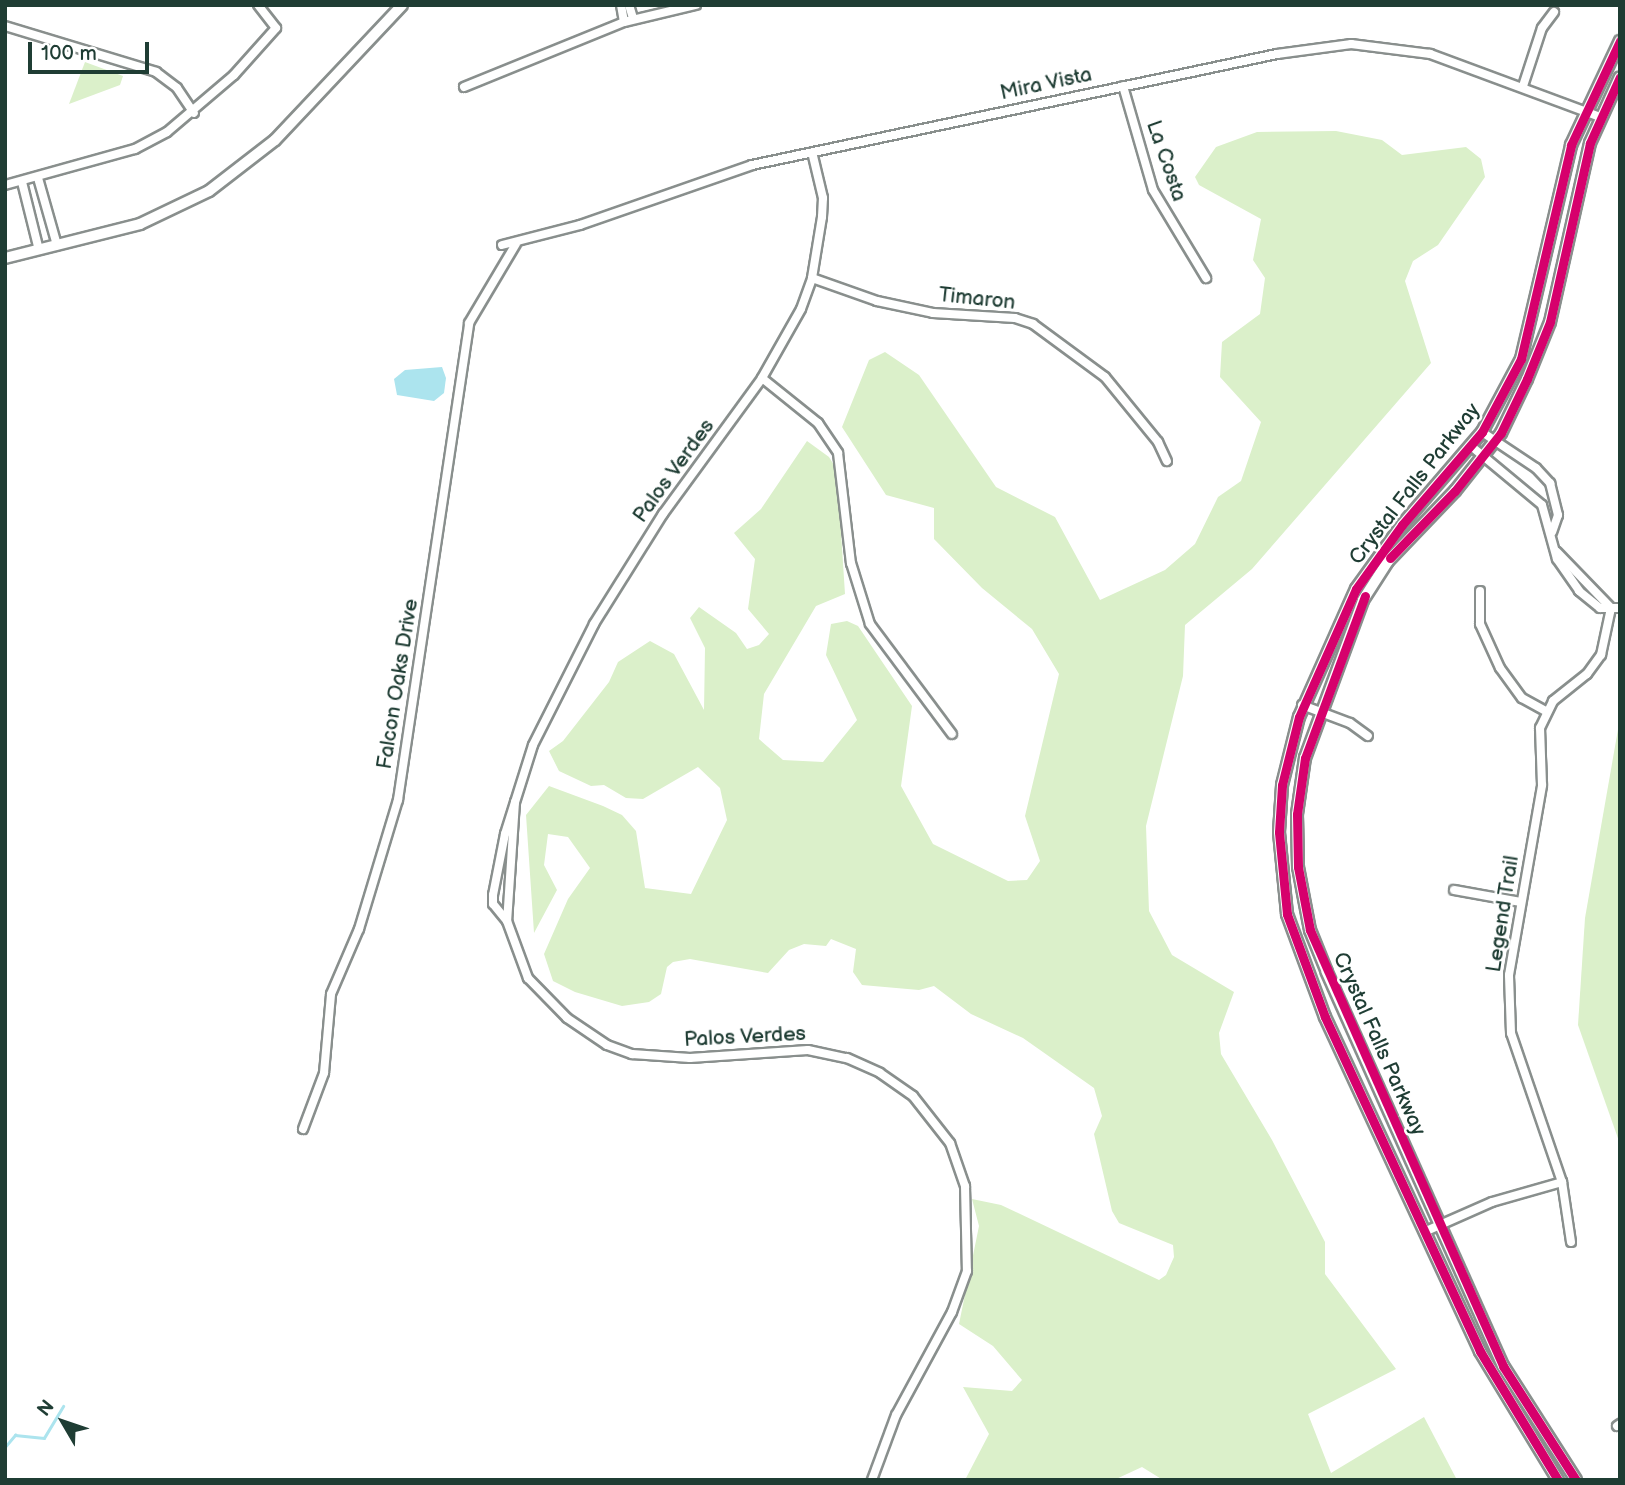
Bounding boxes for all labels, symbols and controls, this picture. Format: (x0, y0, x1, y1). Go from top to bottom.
scale bar (32, 28, 152, 72)
text: 100 m (41, 41, 97, 66)
street label: Mira Vista (998, 62, 1094, 106)
street label: La Costa (1140, 117, 1192, 205)
street label: Timaron (937, 282, 1017, 316)
street label: Crystal Falls Parkway (1344, 398, 1486, 570)
street label: Palos Verdes (628, 414, 720, 528)
street label: Falcon Oaks Drive (372, 597, 424, 771)
street label: Legend Trail (1481, 854, 1525, 974)
street label: Crystal Falls Parkway (1327, 948, 1431, 1140)
street label: Palos Verdes (683, 1021, 807, 1053)
north arrow (28, 1387, 98, 1457)
text: N (33, 1396, 60, 1421)

